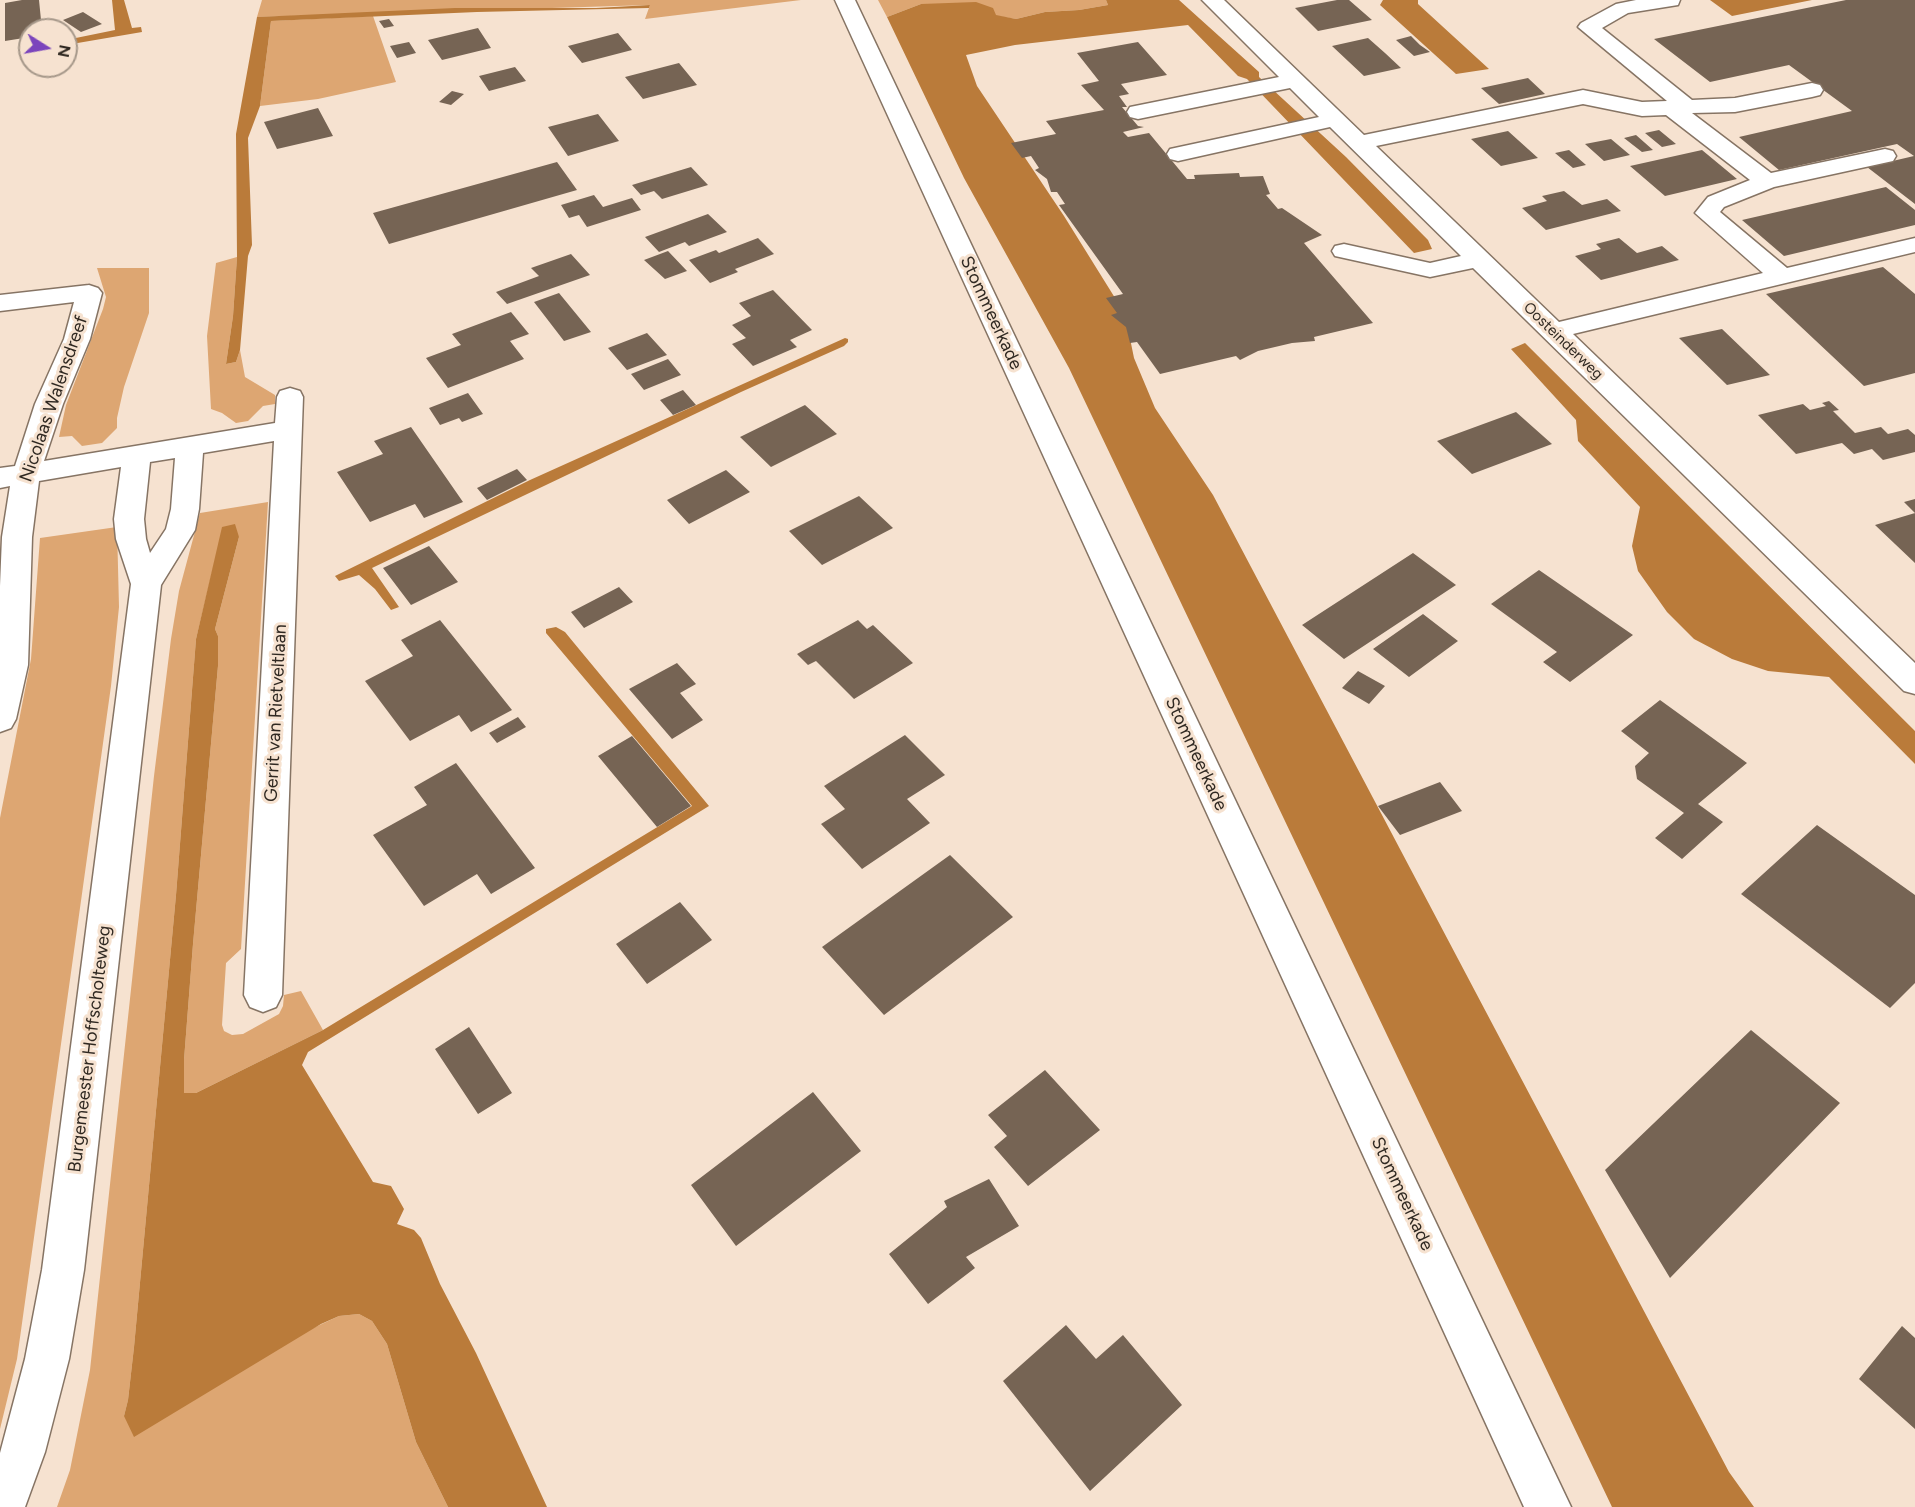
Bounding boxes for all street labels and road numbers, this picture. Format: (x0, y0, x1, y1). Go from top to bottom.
street label: Stommeerkade (955, 253, 1027, 373)
street label: Oosteinderweg (1519, 299, 1607, 383)
street label: Nicolaas Walensdreef (15, 313, 93, 485)
street label: Gerrit van Rietveltlaan (261, 624, 291, 802)
street label: Stommeerkade (1160, 694, 1232, 814)
street label: Burgemeester Hoffscholteweg (64, 924, 116, 1174)
street label: Stommeerkade (1366, 1134, 1438, 1254)

